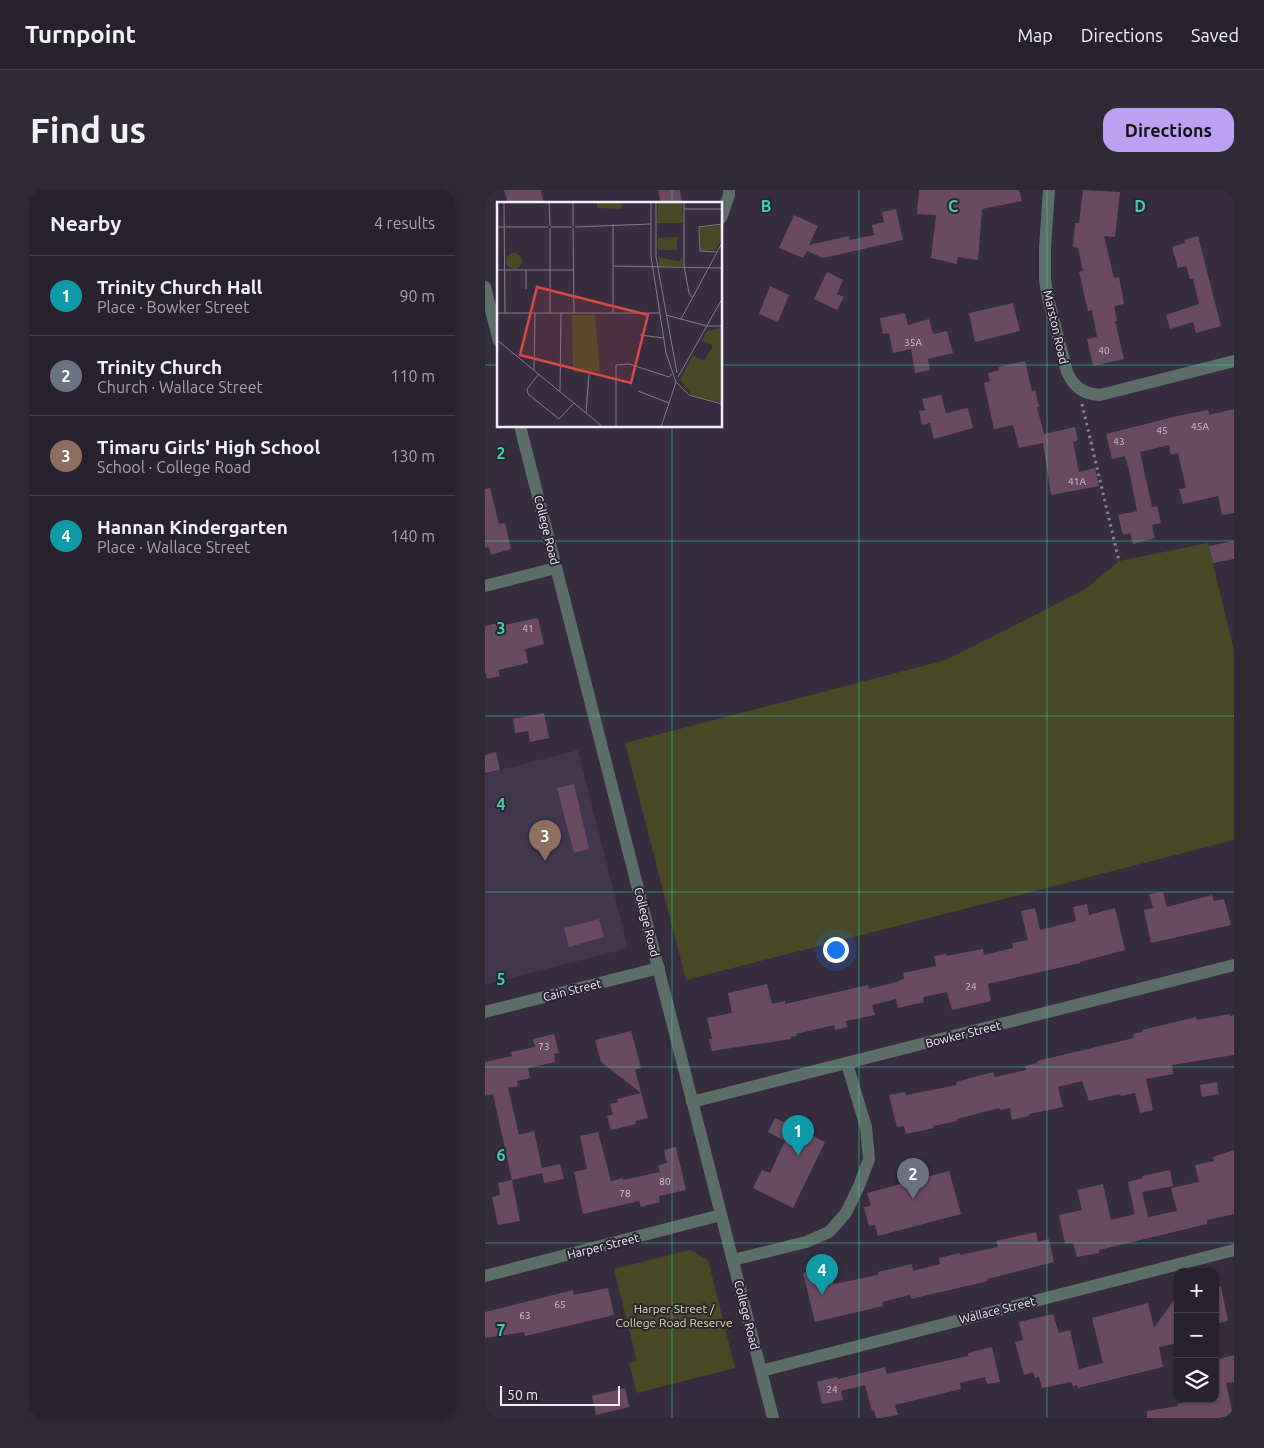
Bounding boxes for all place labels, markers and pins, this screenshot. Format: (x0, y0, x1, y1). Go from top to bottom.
pin: 3 (529, 820, 561, 861)
pin: 1 (782, 1115, 814, 1156)
pin: 2 (897, 1158, 929, 1199)
pin: 4 (806, 1254, 838, 1295)

